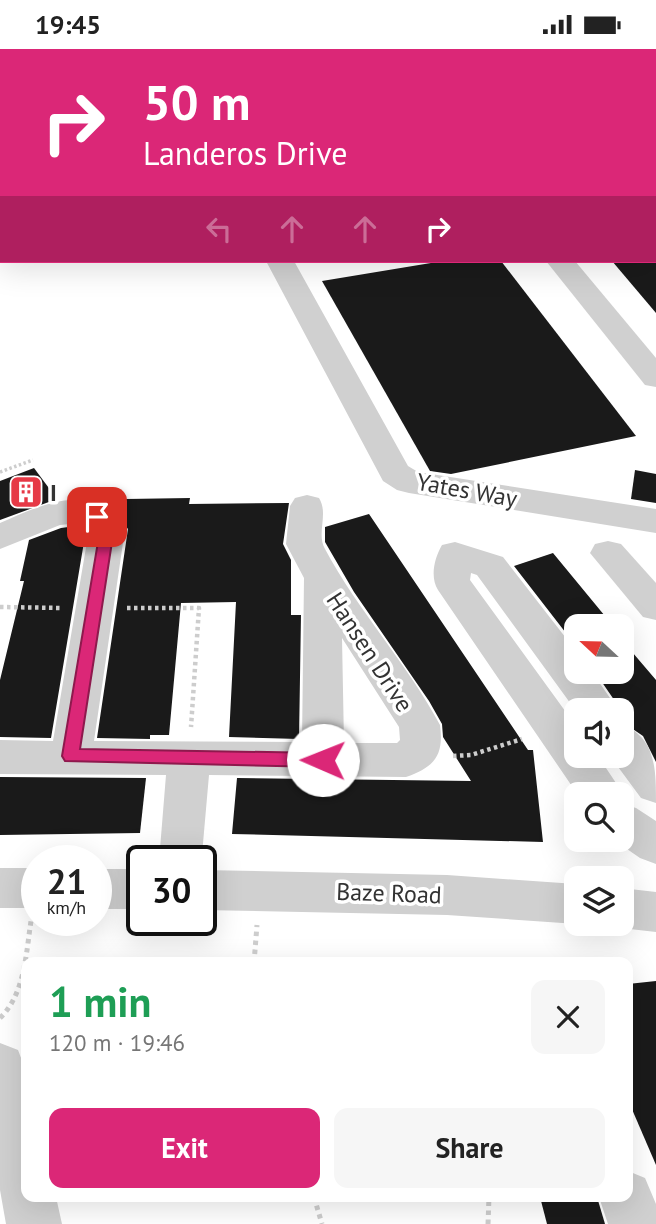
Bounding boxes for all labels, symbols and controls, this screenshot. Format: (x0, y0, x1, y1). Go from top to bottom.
text: 19:45 (35, 8, 101, 41)
text: 50 m (143, 70, 250, 134)
icon: right (28, 77, 119, 168)
text: Landeros Drive (143, 132, 348, 174)
icon: left (200, 210, 238, 248)
icon: ahead (273, 210, 311, 248)
icon: ahead (346, 210, 384, 248)
icon: right (419, 210, 457, 248)
street label: Yates Way (414, 466, 520, 514)
building icon: I (7, 473, 45, 511)
place label: I (50, 477, 57, 508)
pin (67, 487, 127, 547)
icon: arrive (78, 498, 116, 536)
street label: Hansen Drive (320, 586, 420, 718)
north arrow (564, 614, 634, 684)
map controls (564, 614, 634, 936)
button: sound (564, 698, 634, 768)
position arrow (286, 723, 360, 797)
button: search (564, 782, 634, 852)
speed limit sign: 30 (126, 845, 217, 936)
text: 21 (47, 858, 86, 904)
button: layers (564, 866, 634, 936)
street label: Baze Road (336, 876, 442, 910)
text: km/h (47, 896, 86, 919)
text: 1 min (49, 974, 151, 1029)
button: close (531, 980, 605, 1054)
text: 120 m · 19:46 (49, 1028, 185, 1057)
button: Exit (49, 1108, 320, 1188)
button: Share (334, 1108, 605, 1188)

